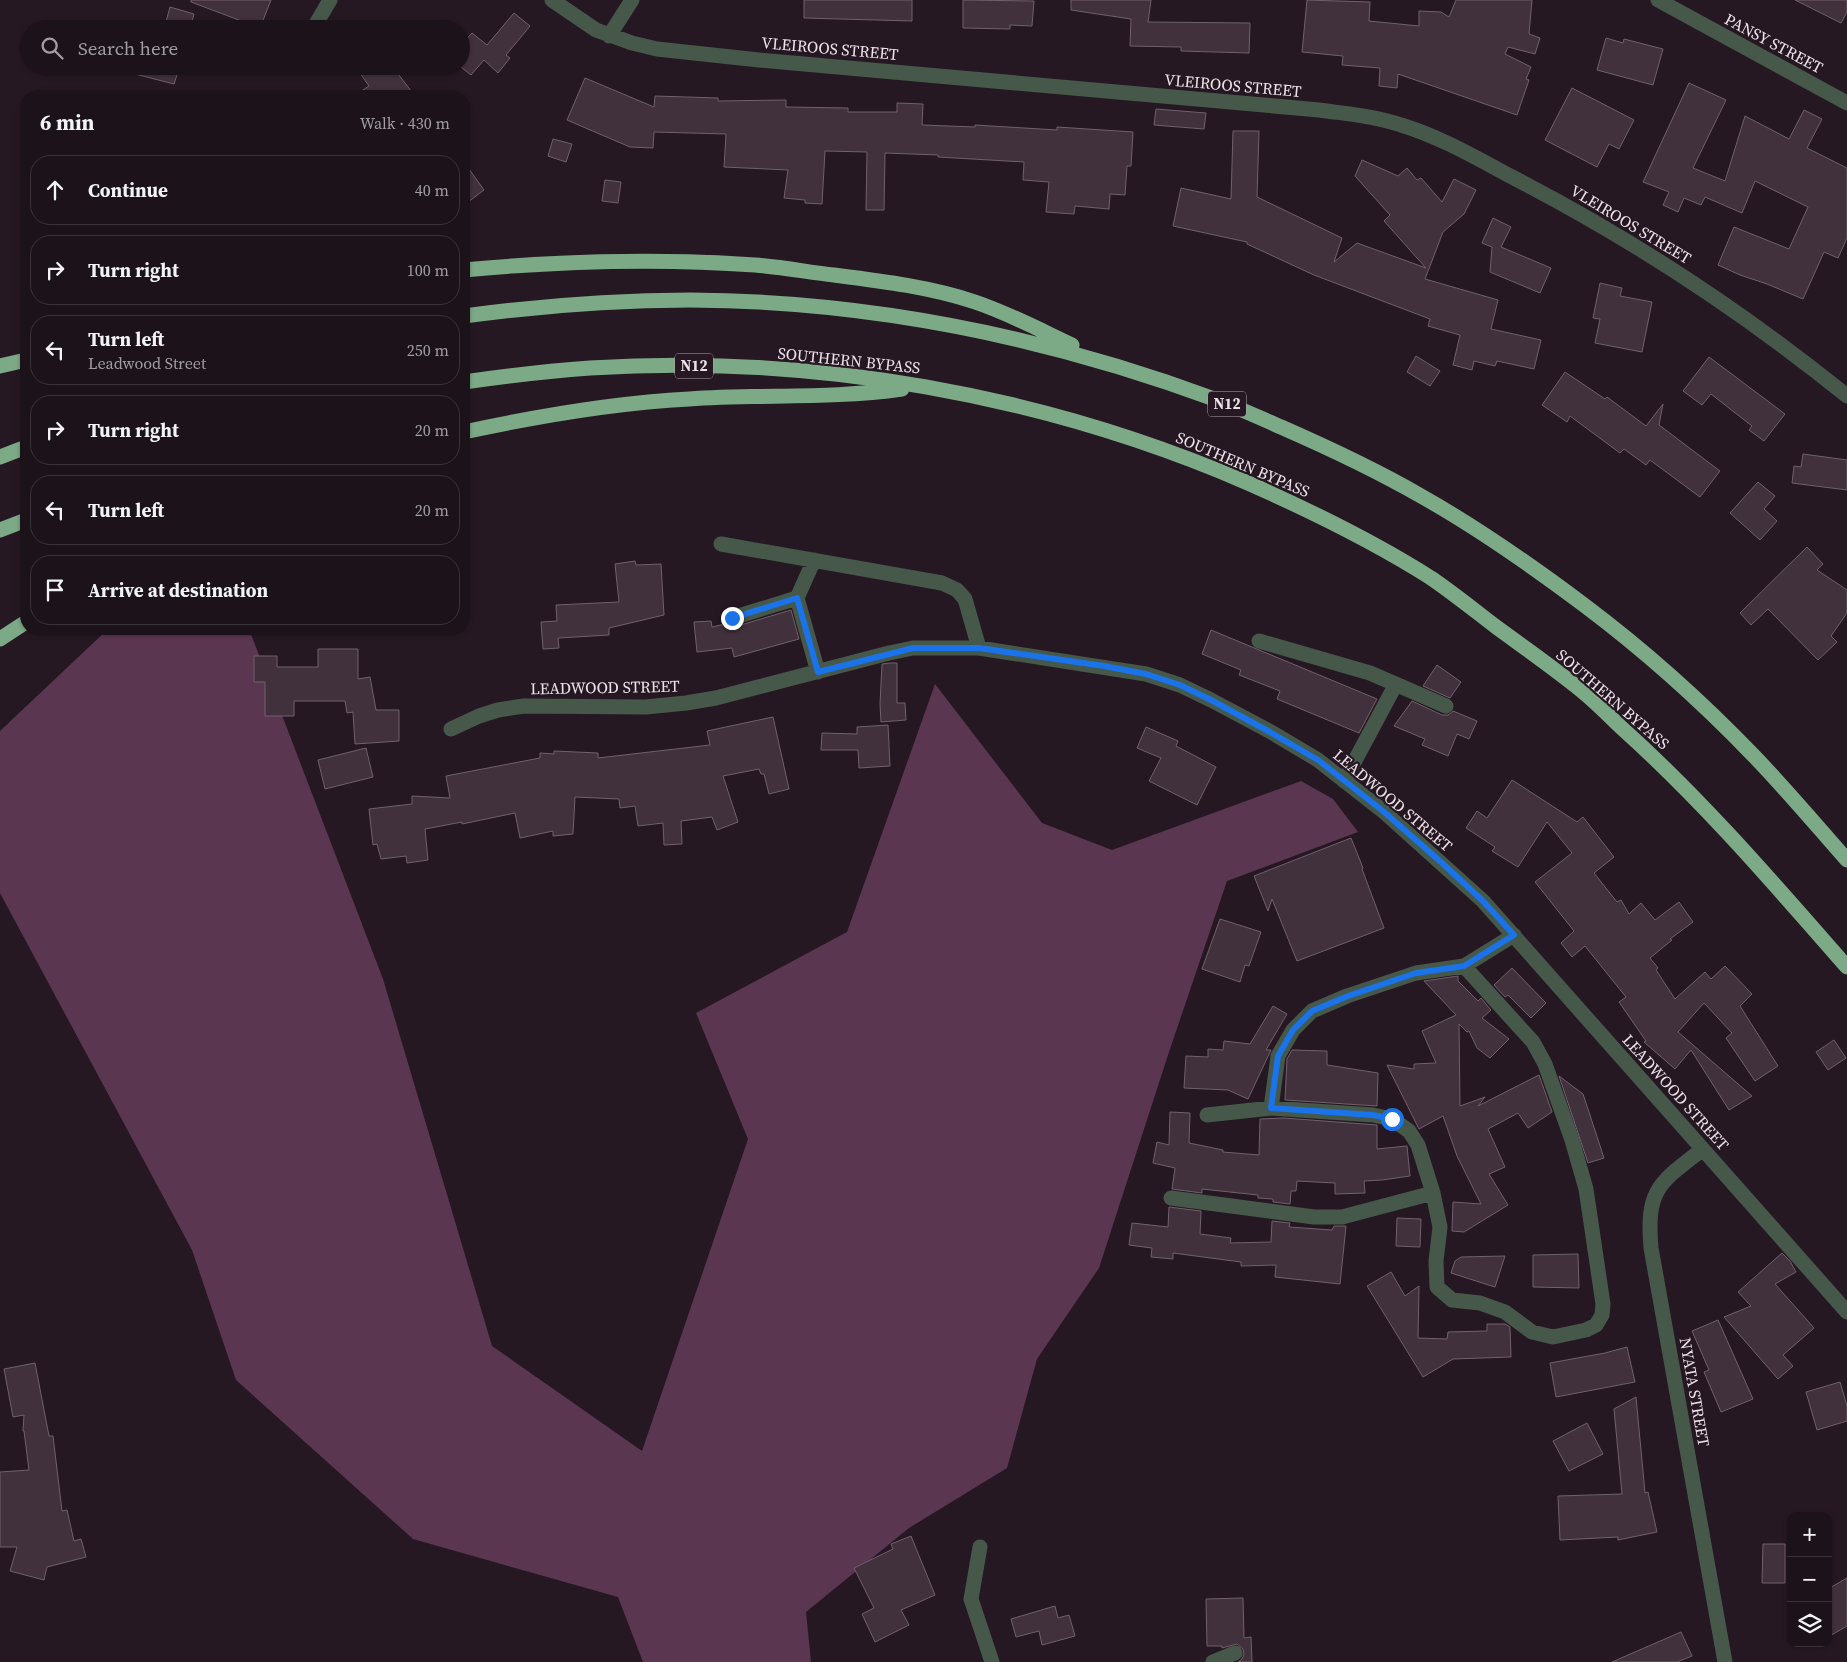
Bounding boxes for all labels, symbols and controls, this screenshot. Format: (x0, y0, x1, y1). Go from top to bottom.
street label: PANSY STREET (1721, 8, 1827, 78)
search box (20, 20, 470, 75)
street label: VLEIROOS STREET (761, 31, 900, 65)
icon: search (38, 34, 66, 62)
text: Search here (78, 35, 178, 61)
street label: VLEIROOS STREET (1164, 68, 1303, 102)
text: 6 min (40, 108, 95, 137)
text: Walk · 430 m (360, 112, 450, 134)
icon: ahead (41, 176, 69, 204)
text: Continue (88, 177, 168, 203)
text: 40 m (415, 179, 449, 201)
street label: VLEIROOS STREET (1566, 179, 1696, 269)
icon: right (41, 256, 69, 284)
text: Turn right (88, 257, 179, 283)
text: 100 m (407, 259, 449, 281)
text: Turn left (88, 326, 164, 352)
icon: left (41, 336, 69, 364)
text: 250 m (407, 339, 449, 361)
street label: SOUTHERN BYPASS (777, 342, 921, 378)
text: Leadwood Street (88, 352, 206, 374)
road number: N12 (675, 354, 713, 378)
road number: N12 (1208, 392, 1246, 416)
icon: right (41, 416, 69, 444)
text: Turn right (88, 417, 179, 443)
text: 20 m (415, 419, 449, 441)
street label: SOUTHERN BYPASS (1173, 426, 1313, 502)
icon: left (41, 496, 69, 524)
text: Turn left (88, 497, 164, 523)
text: 20 m (415, 499, 449, 521)
icon: arrive (41, 576, 69, 604)
text: Arrive at destination (88, 577, 268, 603)
route end (721, 607, 744, 630)
street label: SOUTHERN BYPASS (1552, 644, 1674, 754)
street label: LEADWOOD STREET (530, 675, 680, 699)
street label: LEADWOOD STREET (1329, 744, 1457, 857)
street label: LEADWOOD STREET (1618, 1029, 1734, 1155)
route start (1381, 1108, 1404, 1131)
street label: NYATA STREET (1675, 1336, 1715, 1448)
map controls (1787, 1512, 1832, 1647)
button: + (1787, 1512, 1832, 1557)
button: − (1787, 1557, 1832, 1602)
button: layers (1787, 1602, 1832, 1647)

